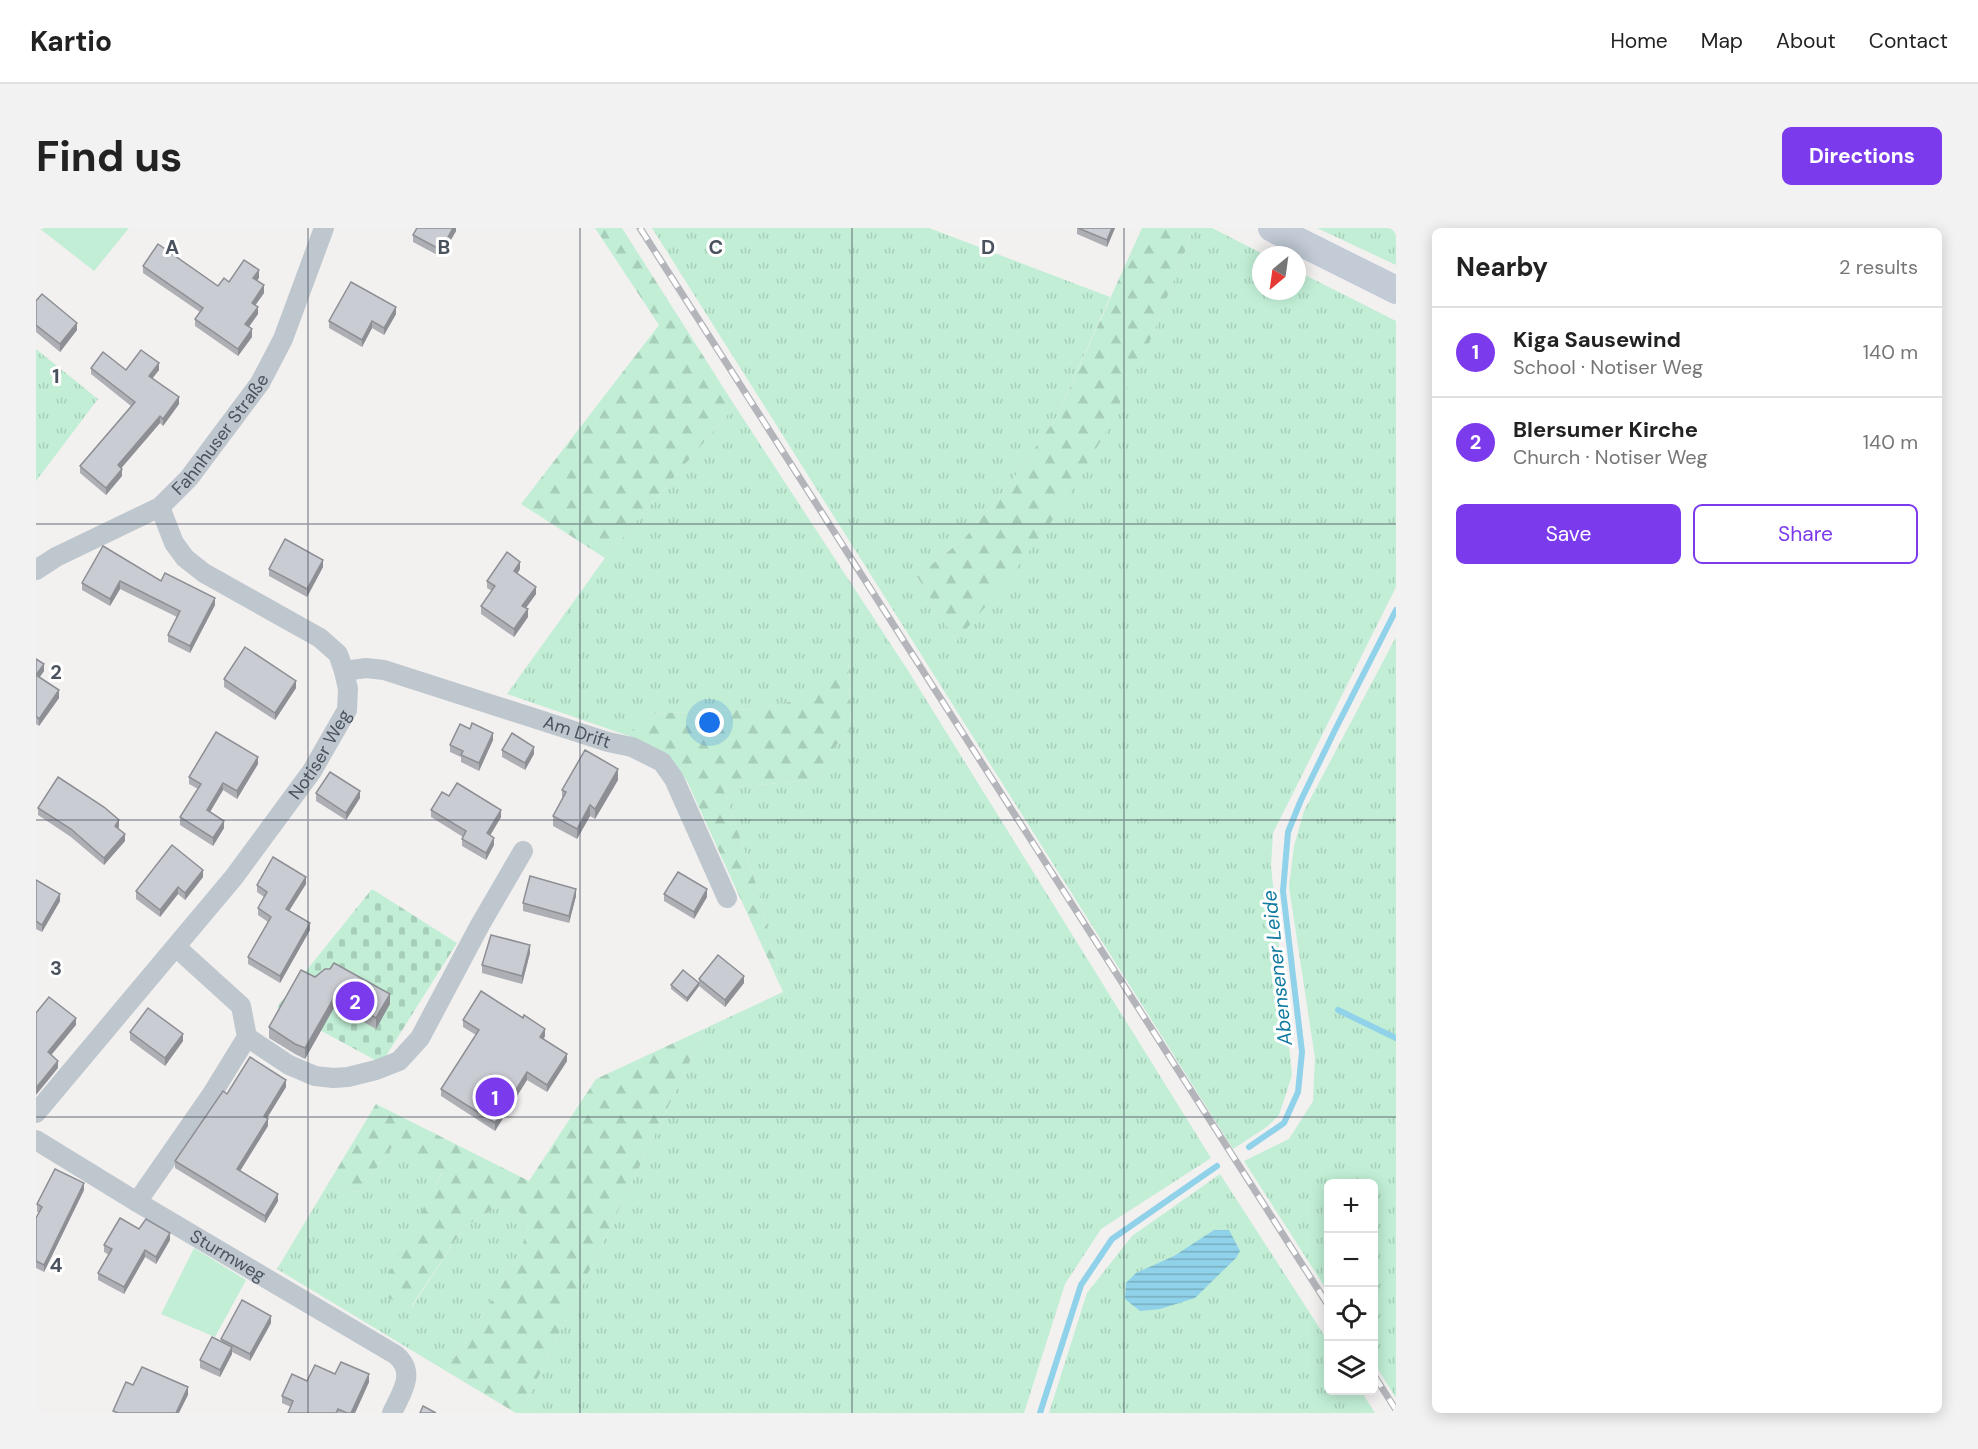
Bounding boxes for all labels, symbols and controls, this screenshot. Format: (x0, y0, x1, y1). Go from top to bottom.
text: Kartio (30, 23, 112, 60)
text: Home (1610, 27, 1668, 55)
text: Map (1701, 27, 1743, 55)
text: About (1776, 27, 1836, 55)
text: Contact (1869, 27, 1948, 55)
button: Directions (1782, 127, 1942, 185)
text: Find us (36, 129, 182, 184)
text: A (165, 234, 179, 260)
text: B (438, 234, 450, 260)
text: C (709, 234, 723, 260)
text: D (981, 234, 995, 260)
north arrow (1252, 246, 1306, 300)
text: Nearby (1456, 250, 1548, 284)
text: 2 results (1839, 254, 1918, 280)
text: Kiga Sausewind (1513, 325, 1681, 354)
text: 1 (1472, 339, 1479, 365)
text: 140 m (1863, 339, 1918, 365)
text: School · Notiser Weg (1513, 354, 1703, 380)
text: 1 (52, 363, 60, 389)
street label: Fahnhuser Straße (167, 370, 275, 500)
text: Blersumer Kirche (1513, 415, 1698, 444)
text: 2 (1470, 429, 1481, 455)
text: 140 m (1863, 429, 1918, 455)
text: Church · Notiser Weg (1513, 444, 1708, 470)
button: Save (1456, 504, 1681, 564)
button: Share (1693, 504, 1918, 564)
text: 2 (50, 659, 62, 685)
street label: Notiser Weg (283, 705, 357, 804)
your location (695, 708, 724, 737)
street label: Am Drift (540, 710, 614, 754)
water label: Abensener Leide (1256, 889, 1298, 1048)
text: 3 (50, 955, 62, 981)
pin: 2 (336, 978, 374, 1024)
pin: 1 (476, 1074, 514, 1120)
map controls (1324, 1179, 1378, 1395)
button: + (1324, 1179, 1378, 1233)
street label: Sturmweg (185, 1224, 270, 1287)
button: − (1324, 1233, 1378, 1287)
text: 4 (50, 1252, 63, 1278)
button: locate (1324, 1287, 1378, 1341)
button: layers (1324, 1341, 1378, 1395)

